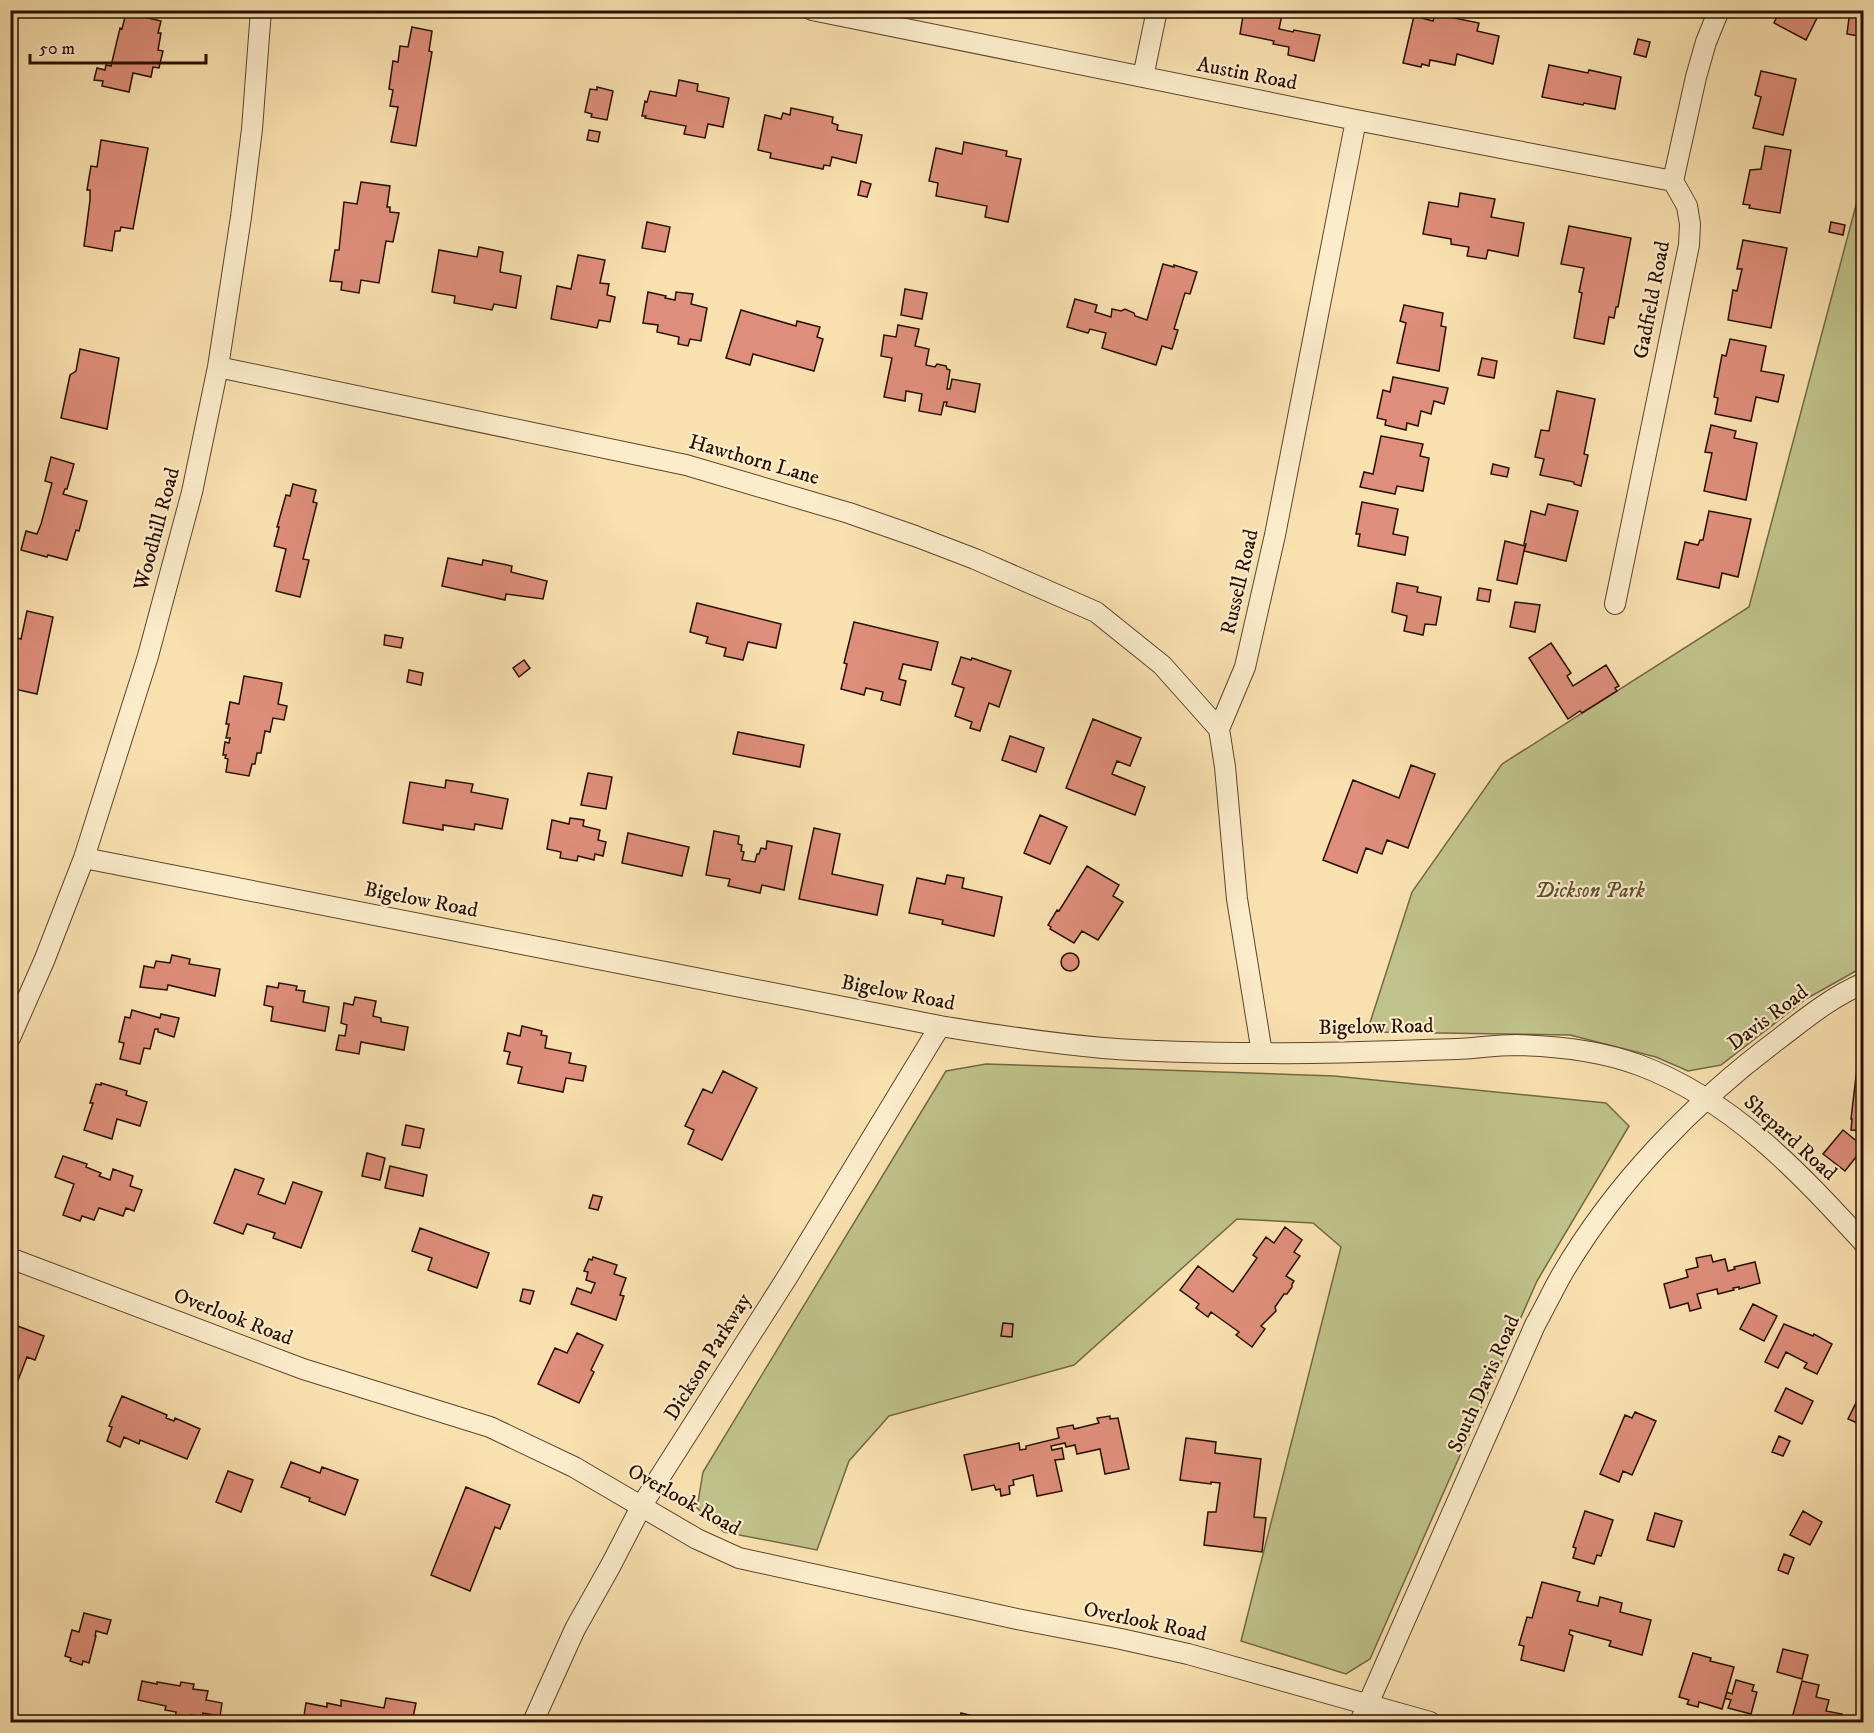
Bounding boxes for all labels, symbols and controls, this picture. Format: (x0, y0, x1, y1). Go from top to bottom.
scale bar (30, 27, 206, 65)
text: 50 m (39, 38, 75, 60)
street label: Austin Road (1195, 52, 1300, 97)
street label: Gadfield Road (1628, 238, 1676, 361)
street label: Hawthorn Lane (686, 429, 823, 491)
street label: Woodhill Road (128, 464, 186, 594)
street label: Russell Road (1215, 526, 1265, 637)
street label: Bigelow Road (362, 876, 481, 924)
park label: Dickson Park (1535, 878, 1645, 904)
street label: Bigelow Road (839, 969, 958, 1017)
street label: Davis Road (1723, 979, 1814, 1057)
street label: Bigelow Road (1318, 1013, 1434, 1041)
street label: Shepard Road (1738, 1089, 1842, 1187)
street label: Overlook Road (170, 1282, 297, 1352)
street label: Dickson Parkway (659, 1288, 758, 1425)
street label: South Davis Road (1442, 1311, 1526, 1457)
street label: Overlook Road (623, 1458, 746, 1542)
street label: Overlook Road (1081, 1596, 1210, 1648)

